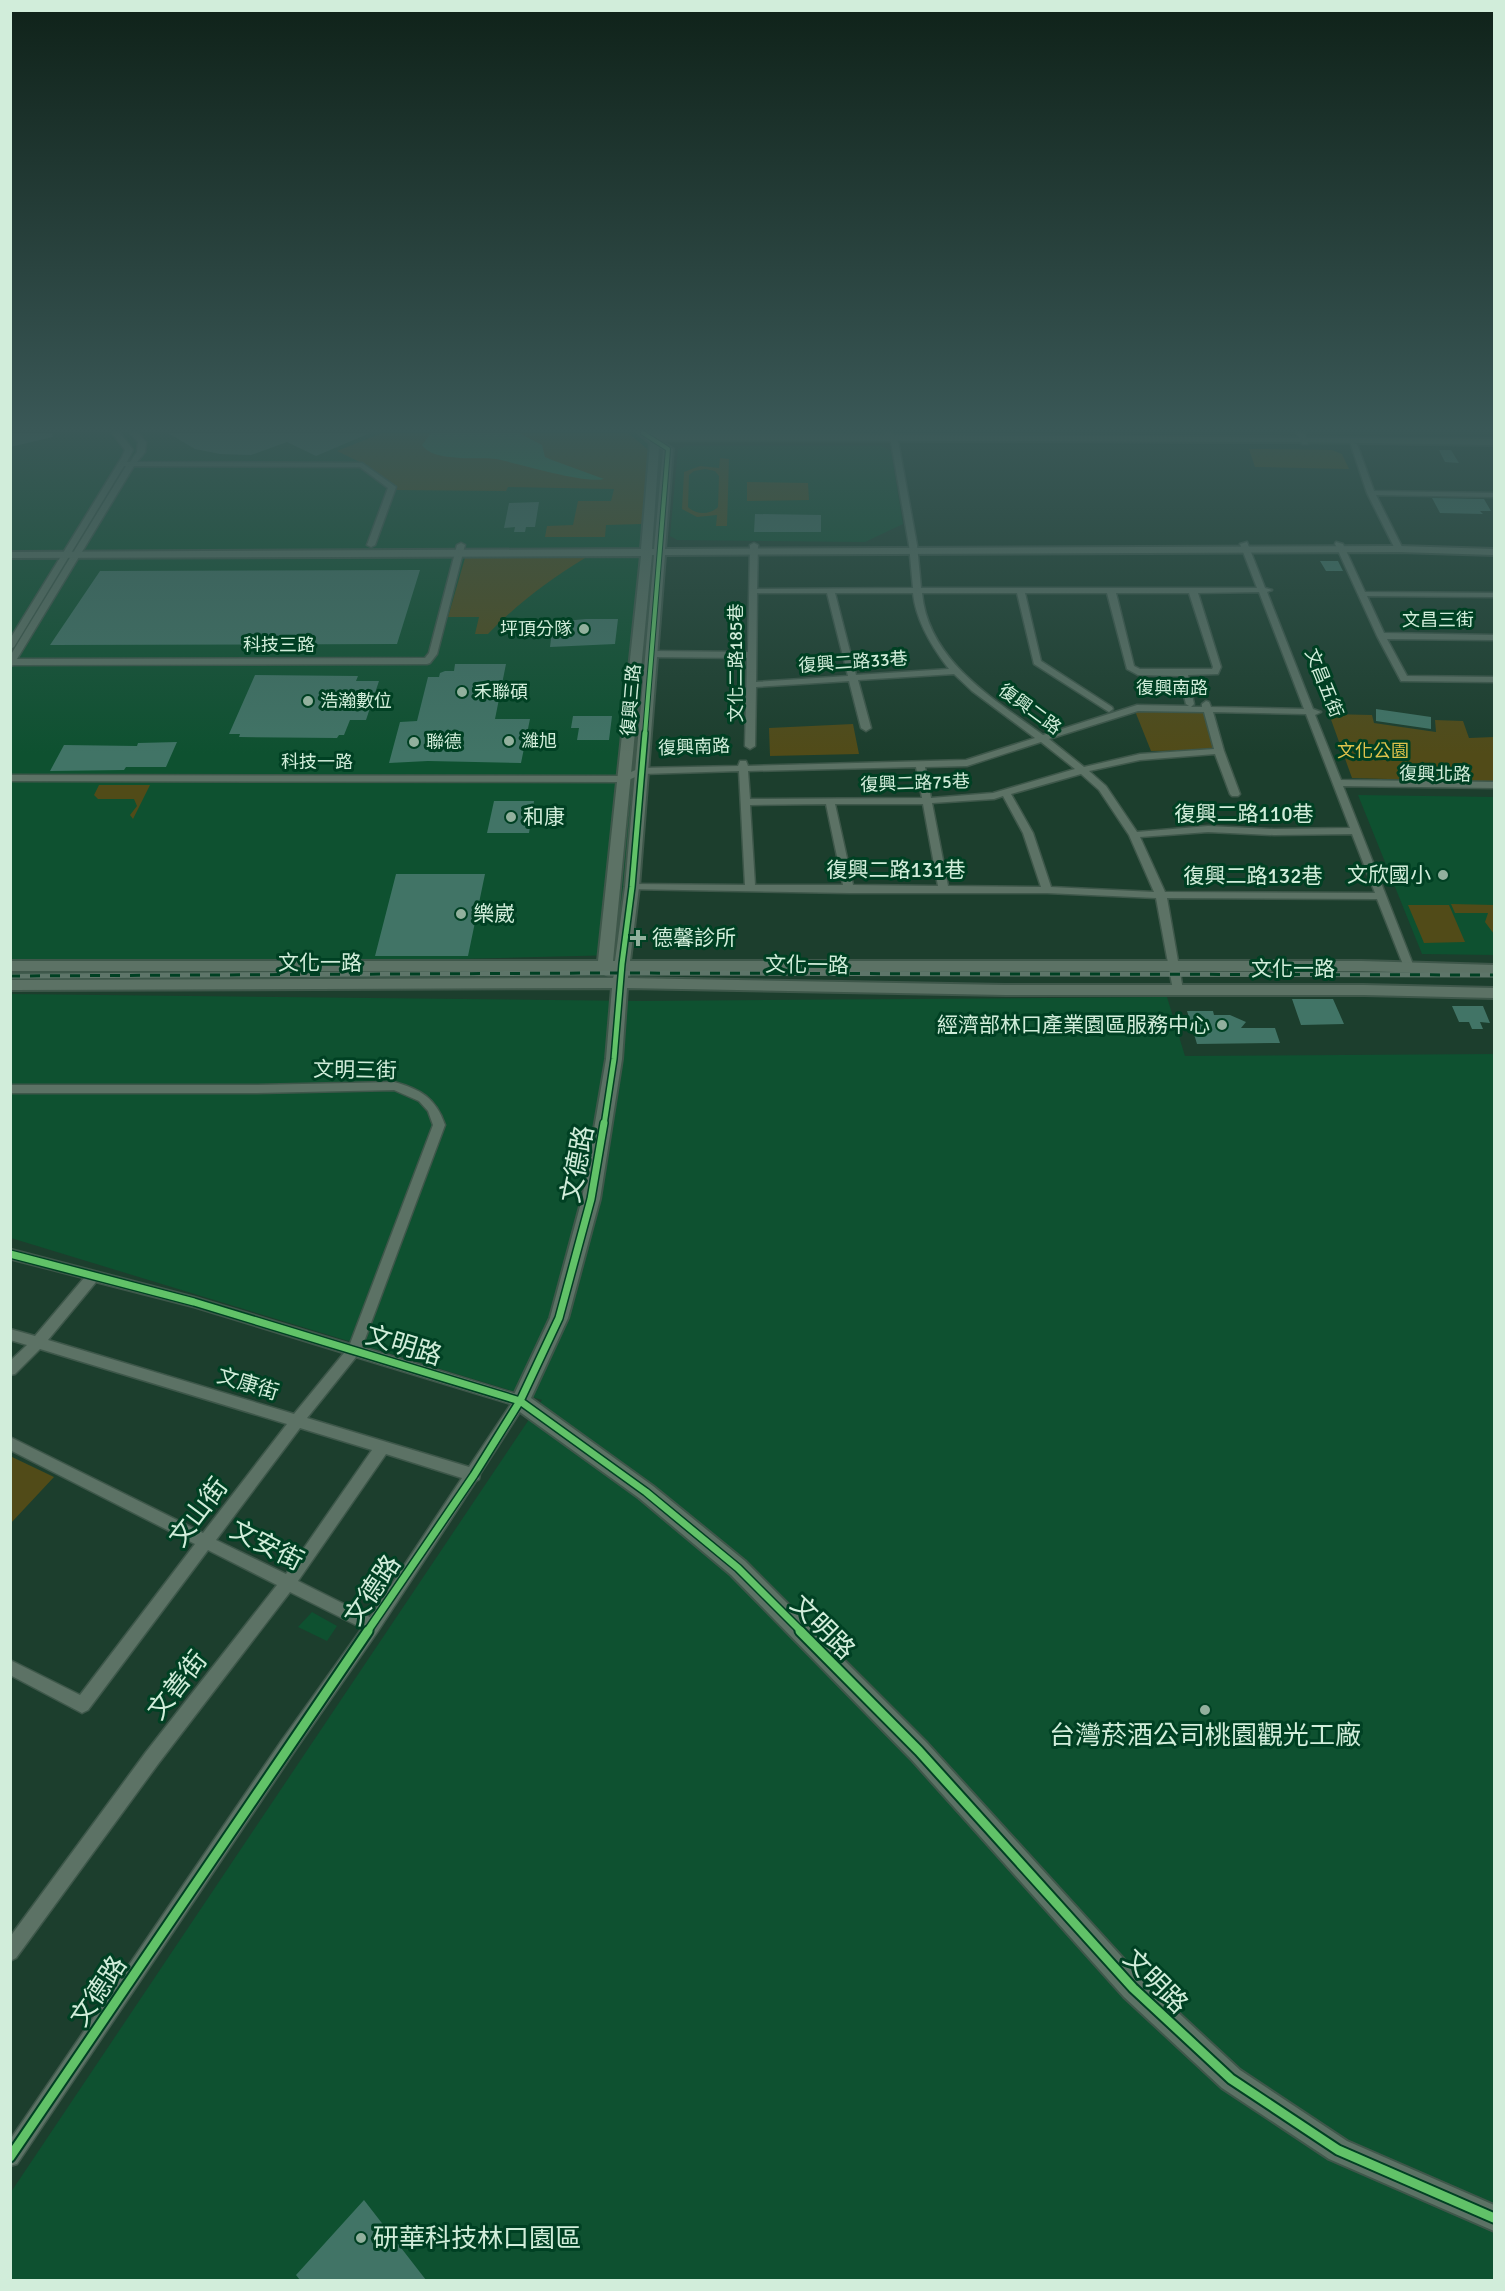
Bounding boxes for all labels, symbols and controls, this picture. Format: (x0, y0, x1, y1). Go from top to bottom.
street label: 文化二路185巷 (725, 603, 747, 723)
street label: 文昌三街 (1402, 609, 1474, 631)
place label: 坪頂分隊 (500, 618, 572, 640)
marker: 坪頂分隊 (577, 622, 591, 636)
street label: 科技三路 (243, 634, 315, 656)
street label: 文昌五街 (1300, 646, 1348, 720)
street label: 復興二路33巷 (798, 647, 908, 677)
street label: 復興三路 (617, 663, 645, 737)
street label: 復興南路 (1136, 677, 1208, 699)
street label: 復興二路 (994, 679, 1066, 739)
place label: 禾聯碩 (474, 681, 528, 703)
marker: 禾聯碩 (455, 685, 469, 699)
place label: 浩瀚數位 (320, 690, 392, 712)
marker: 浩瀚數位 (301, 694, 315, 708)
place label: 濰旭 (521, 730, 557, 752)
place label: 聯德 (426, 731, 462, 753)
marker: 濰旭 (502, 734, 516, 748)
marker: 聯德 (407, 735, 421, 749)
street label: 復興南路 (658, 735, 730, 759)
park label: 文化公園 (1337, 740, 1409, 762)
street label: 科技一路 (281, 751, 353, 773)
street label: 復興北路 (1399, 762, 1471, 786)
street label: 復興二路75巷 (860, 770, 970, 796)
street label: 復興二路110巷 (1174, 801, 1314, 827)
place label: 和康 (523, 804, 565, 830)
marker: 和康 (504, 810, 518, 824)
street label: 復興二路131巷 (826, 857, 966, 883)
place label: 文欣國小 (1347, 862, 1431, 888)
street label: 復興二路132巷 (1183, 863, 1323, 889)
marker: 文欣國小 (1436, 868, 1450, 882)
place label: 樂崴 (473, 901, 515, 927)
marker: 樂崴 (454, 907, 468, 921)
place label: 德馨診所 (652, 925, 736, 951)
marker: 德馨診所 (629, 929, 647, 947)
street label: 文化一路 (278, 950, 362, 976)
street label: 文化一路 (765, 951, 849, 979)
street label: 文化一路 (1251, 956, 1335, 982)
place label: 經濟部林口產業園區服務中心 (937, 1012, 1210, 1038)
marker: 經濟部林口產業園區服務中心 (1215, 1018, 1229, 1032)
street label: 文明三街 (313, 1056, 397, 1084)
street label: 文德路 (555, 1123, 601, 1206)
street label: 文明路 (362, 1319, 446, 1373)
street label: 文康街 (214, 1362, 282, 1406)
street label: 文山街 (163, 1472, 235, 1553)
street label: 文安街 (225, 1514, 309, 1578)
street label: 文德路 (338, 1549, 408, 1632)
street label: 文明路 (783, 1589, 861, 1667)
street label: 文善街 (141, 1645, 214, 1726)
marker: 台灣菸酒公司桃園觀光工廠 (1198, 1703, 1212, 1717)
place label: 台灣菸酒公司桃園觀光工廠 (1049, 1720, 1361, 1752)
street label: 文明路 (1116, 1943, 1194, 2021)
street label: 文德路 (64, 1950, 134, 2033)
place label: 研華科技林口園區 (373, 2223, 581, 2255)
marker: 研華科技林口園區 (354, 2231, 368, 2245)

